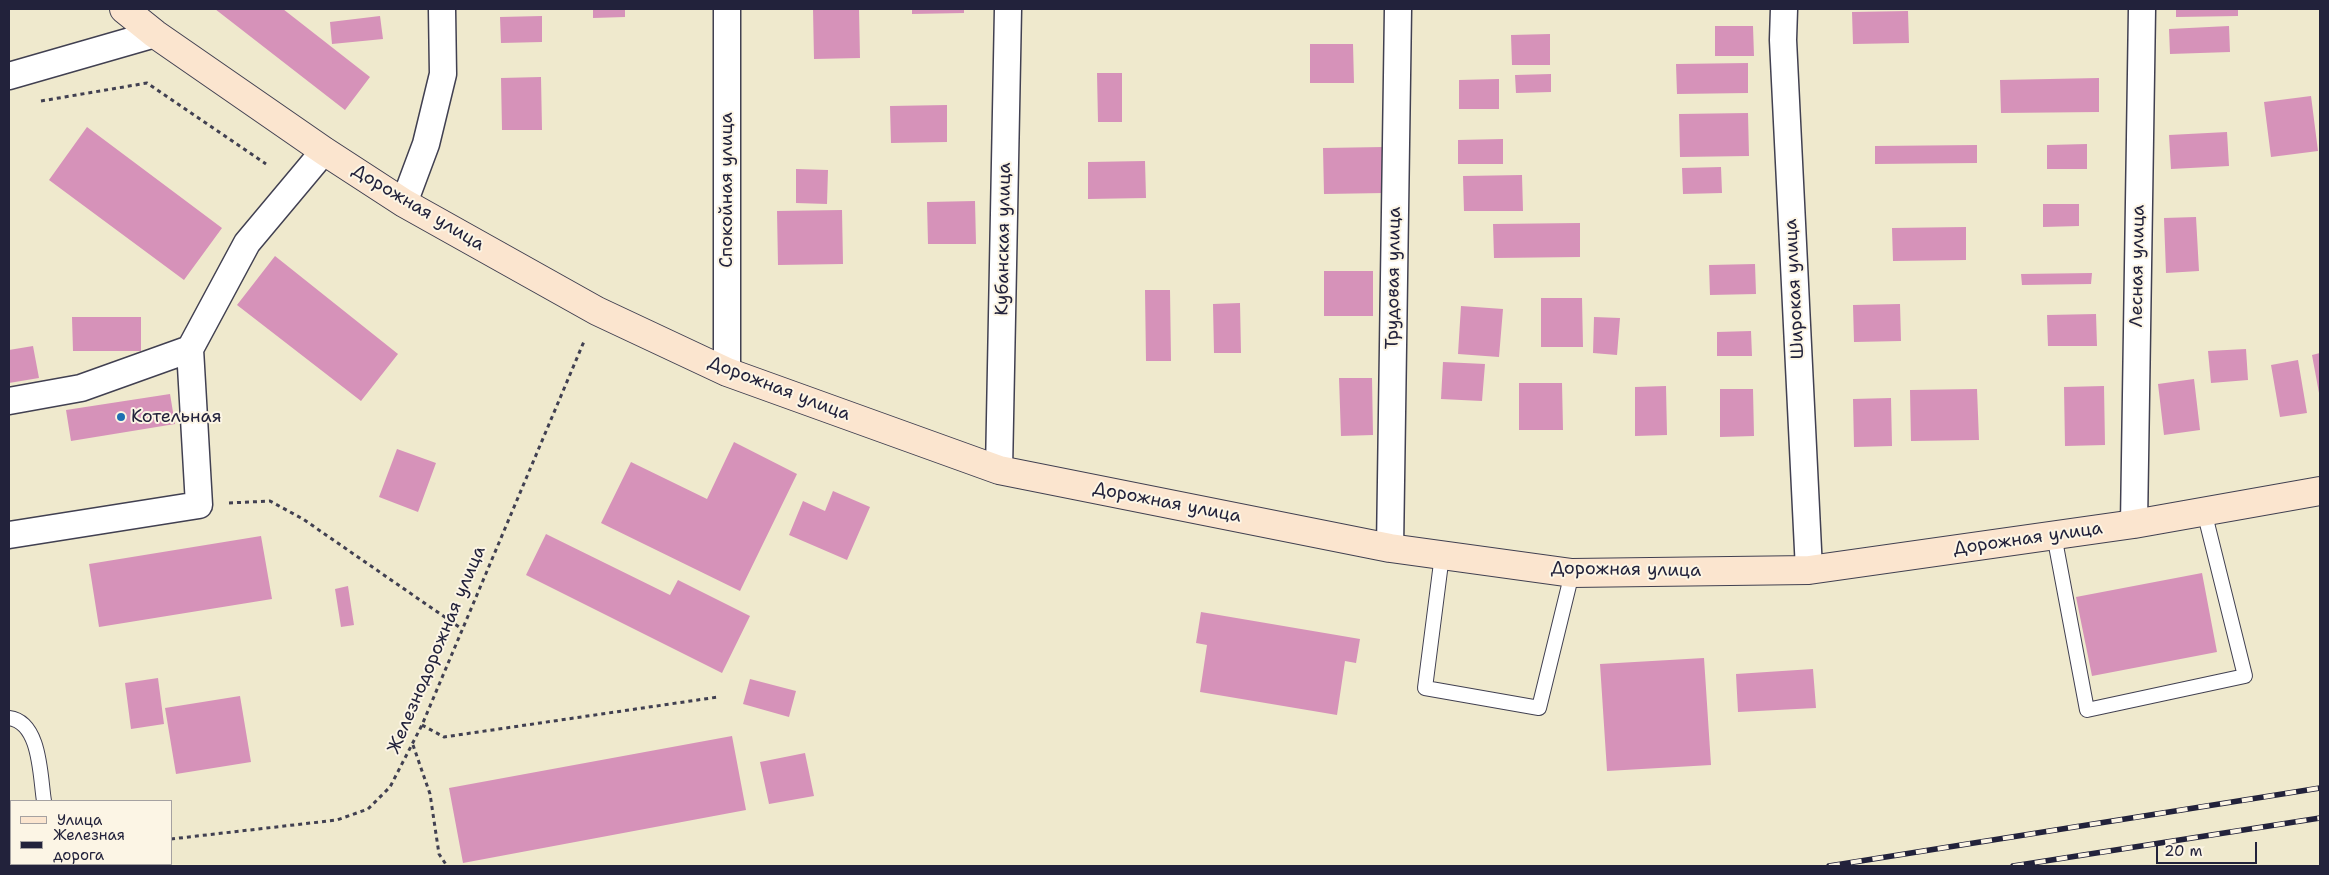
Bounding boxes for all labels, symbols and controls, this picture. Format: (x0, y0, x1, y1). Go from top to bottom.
street label: Спокойная улица (716, 112, 738, 268)
street label: Дорожная улица (348, 160, 488, 256)
street label: Кубанская улица (992, 162, 1016, 316)
street label: Лесная улица (2126, 205, 2150, 327)
street label: Трудовая улица (1382, 206, 1406, 350)
street label: Широкая улица (1781, 218, 1809, 360)
street label: Дорожная улица (705, 352, 853, 426)
place label: Котельная (131, 406, 222, 428)
marker: Котельная (115, 411, 127, 423)
street label: Дорожная улица (1091, 478, 1243, 528)
street label: Дорожная улица (1952, 518, 2104, 560)
street label: Железнодорожная улица (383, 543, 491, 757)
street label: Дорожная улица (1551, 558, 1701, 582)
legend (10, 800, 172, 865)
text: Улица (57, 810, 102, 830)
text: Железная дорога (53, 825, 125, 865)
scale bar (2159, 832, 2260, 864)
text: 20 m (2164, 841, 2203, 861)

